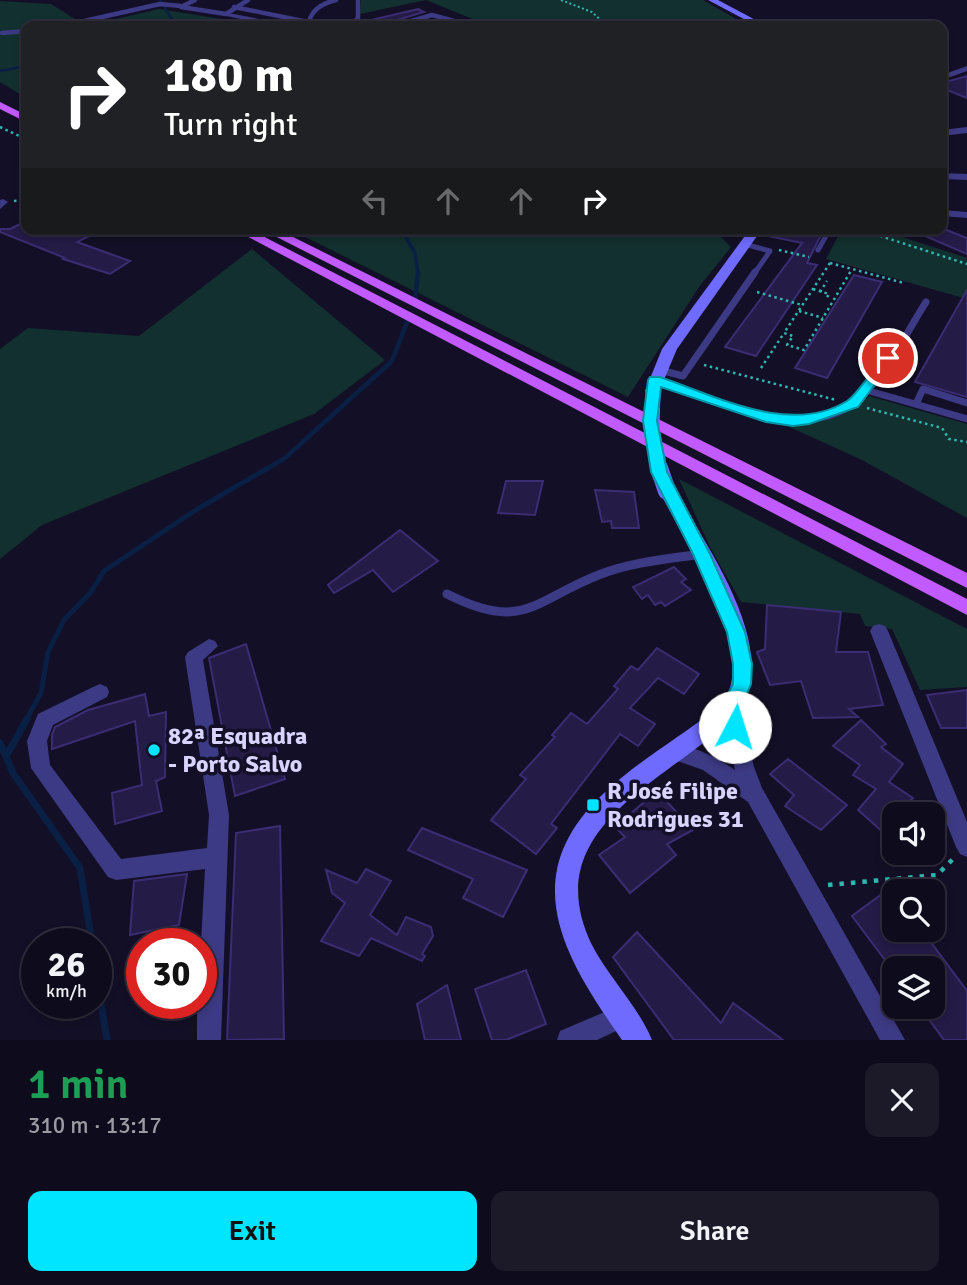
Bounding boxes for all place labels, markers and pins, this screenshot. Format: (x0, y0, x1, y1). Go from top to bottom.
pin (858, 328, 918, 388)
place label: 82ª Esquadra - Porto Salvo (168, 721, 307, 779)
marker: 82ª Esquadra - Porto Salvo (146, 742, 162, 758)
place label: R José Filipe Rodrigues 31 (607, 776, 744, 834)
marker: R José Filipe Rodrigues 31 (585, 797, 601, 813)

